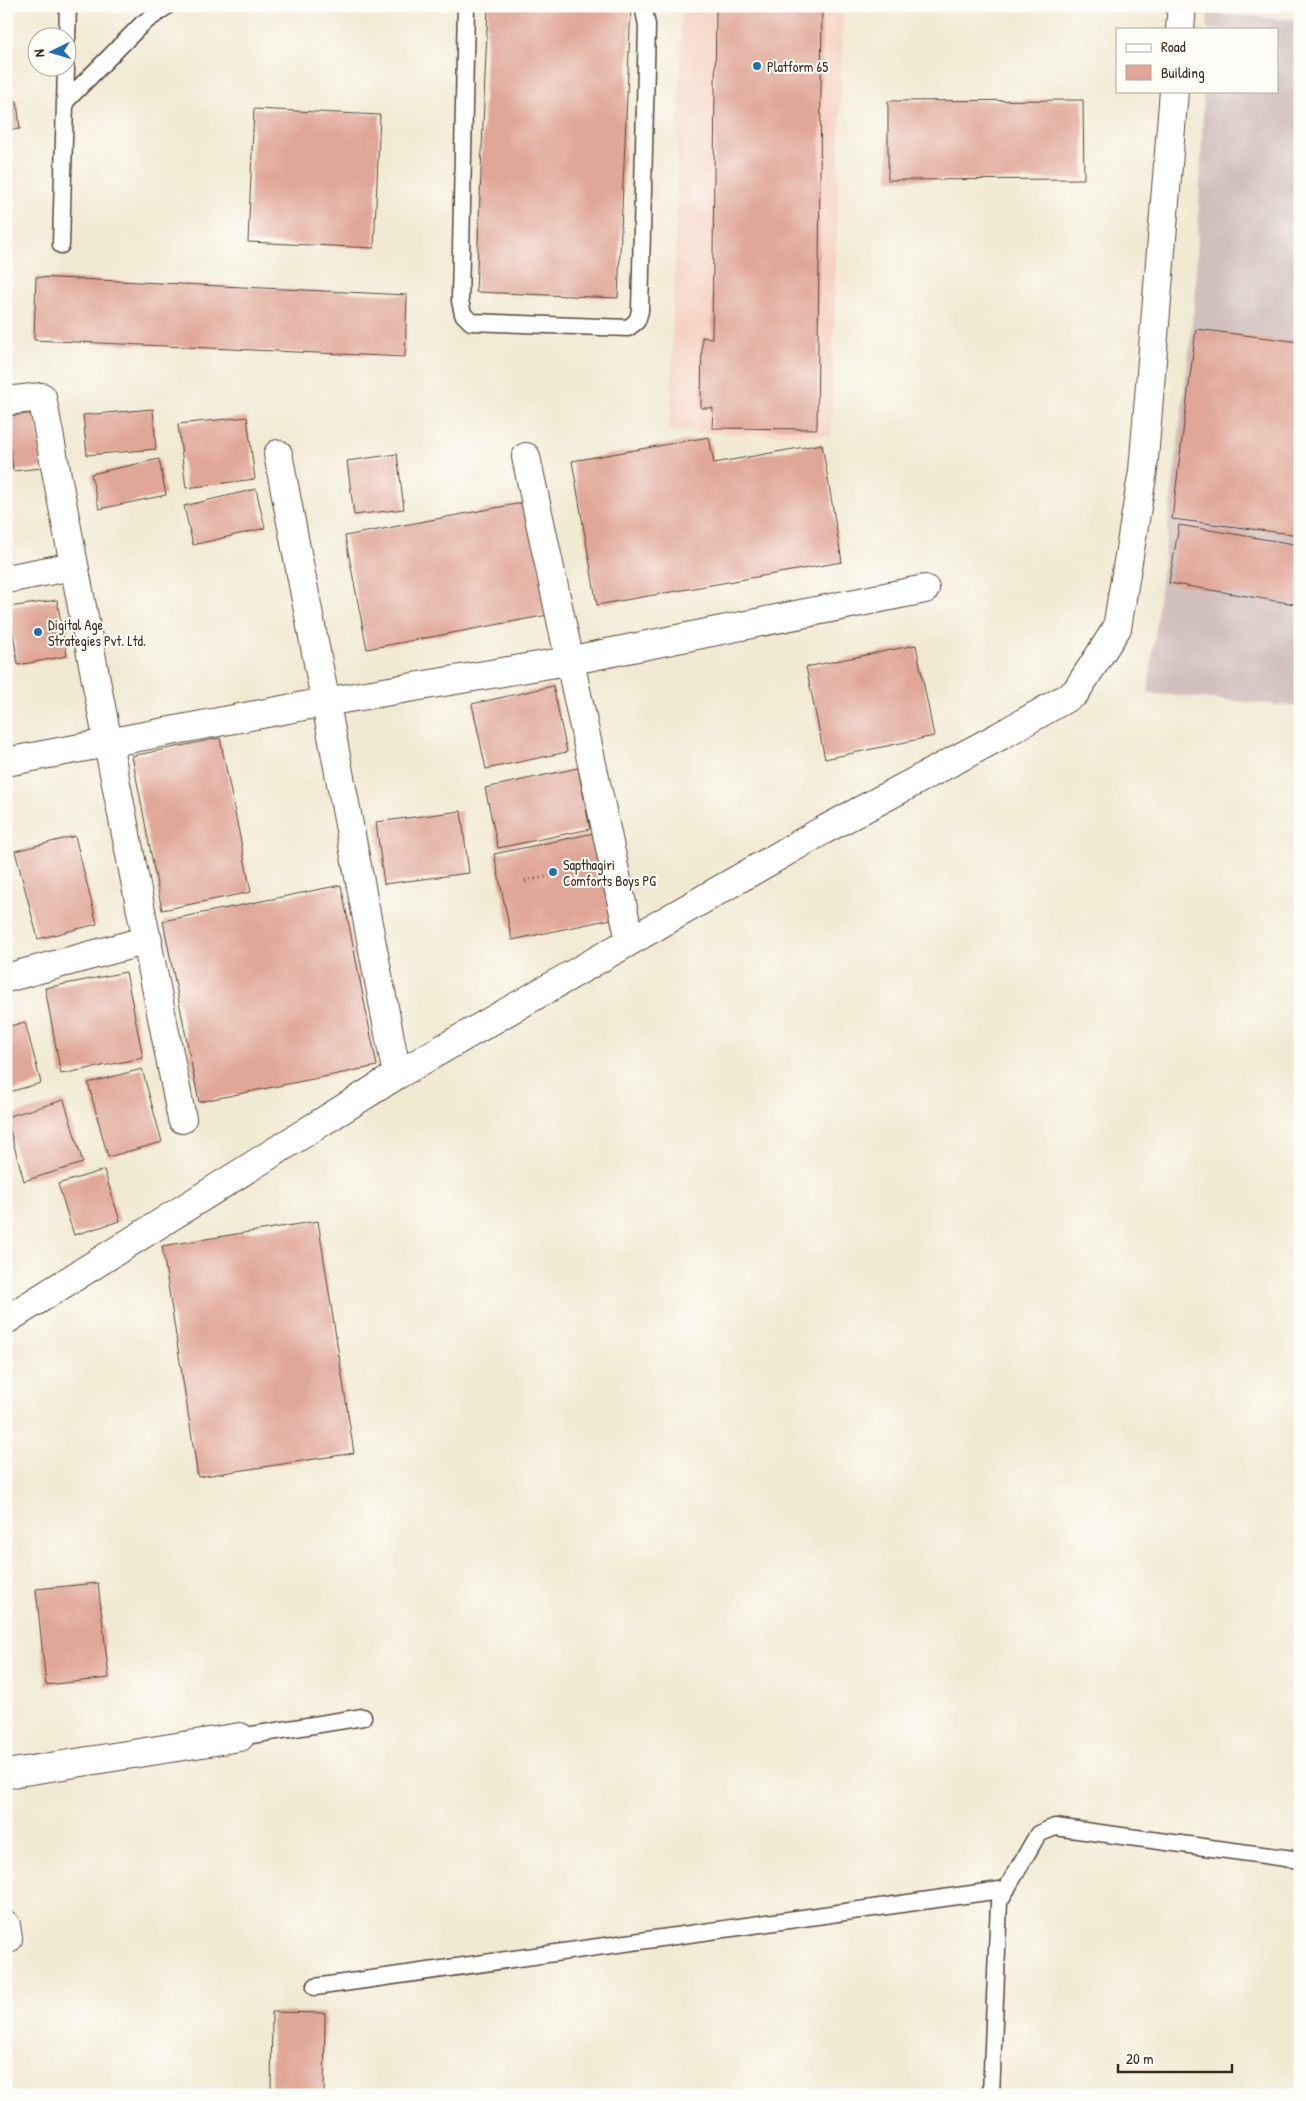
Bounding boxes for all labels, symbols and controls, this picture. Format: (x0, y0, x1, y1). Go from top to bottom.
north arrow (28, 28, 78, 78)
legend (1116, 28, 1278, 92)
text: Road (1161, 36, 1186, 57)
text: N (29, 48, 48, 58)
place label: Platform 65 (767, 57, 828, 76)
marker: Platform 65 (751, 60, 763, 72)
text: Building (1161, 62, 1205, 83)
place label: Digital Age Strategies Pvt. Ltd. (48, 615, 146, 651)
marker: Digital Age Strategies Pvt. Ltd. (32, 626, 44, 638)
place label: Sapthagiri Comforts Boys PG (563, 855, 656, 891)
marker: Sapthagiri Comforts Boys PG (547, 866, 559, 878)
scale bar (1118, 2041, 1232, 2073)
text: 20 m (1126, 2048, 1153, 2069)

